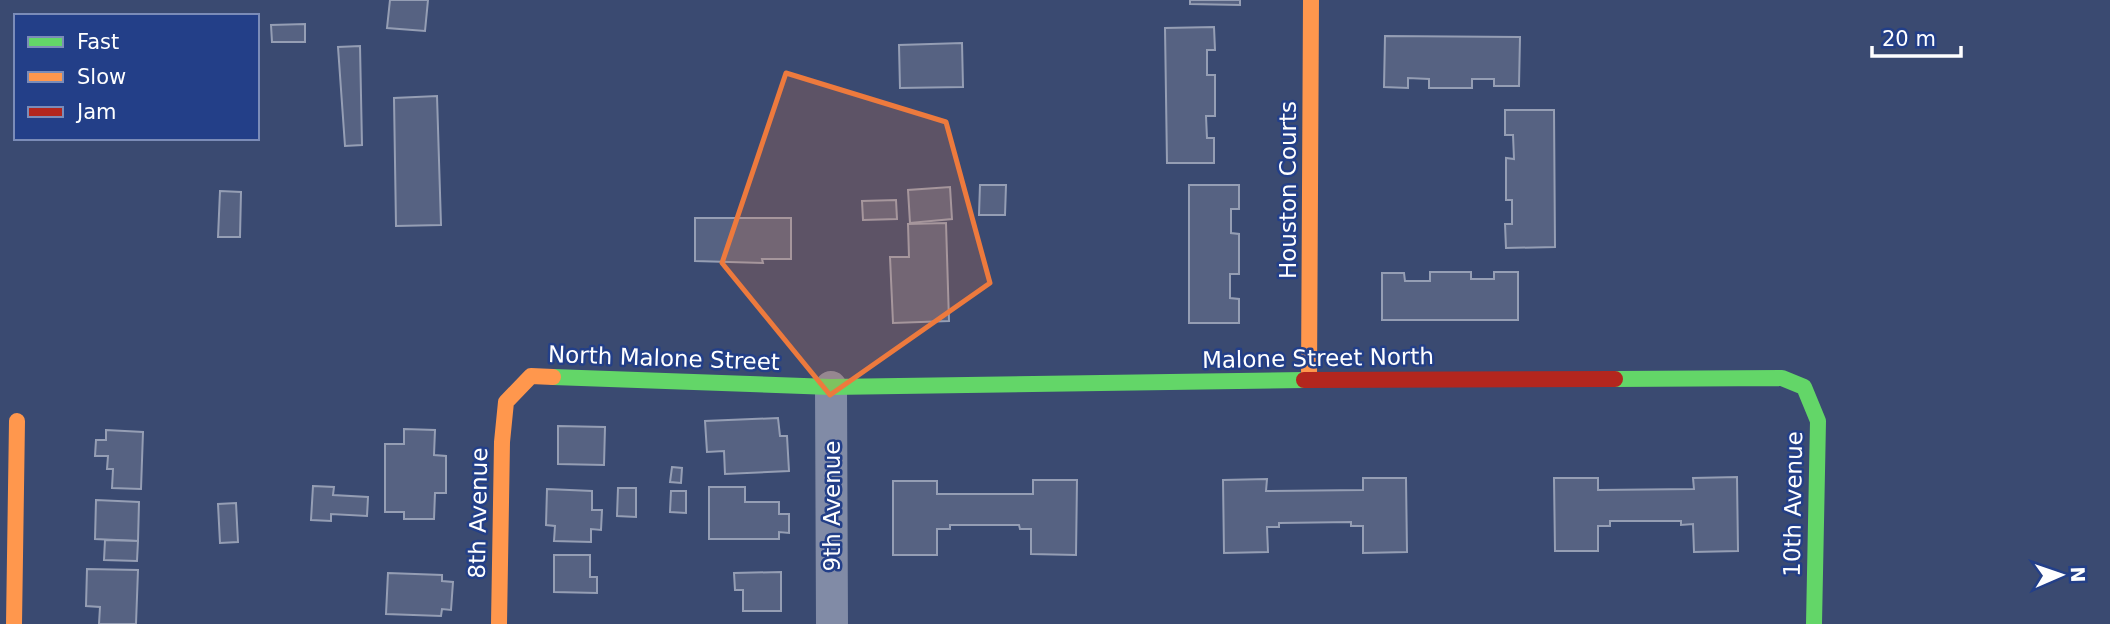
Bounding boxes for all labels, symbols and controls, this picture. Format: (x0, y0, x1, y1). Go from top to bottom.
legend (14, 14, 259, 140)
scale bar (1872, 14, 1961, 58)
text: 20 m (1882, 27, 1936, 51)
text: Fast (77, 30, 119, 54)
text: Slow (77, 65, 126, 89)
text: Jam (75, 100, 117, 124)
street label: Houston Courts (1275, 101, 1301, 279)
street label: North Malone Street (548, 341, 780, 375)
street label: Malone Street North (1202, 343, 1434, 373)
street label: 10th Avenue (1779, 431, 1807, 577)
street label: 9th Avenue (819, 441, 845, 572)
street label: 8th Avenue (464, 447, 492, 579)
north arrow (2026, 540, 2096, 610)
text: N (2067, 566, 2089, 583)

